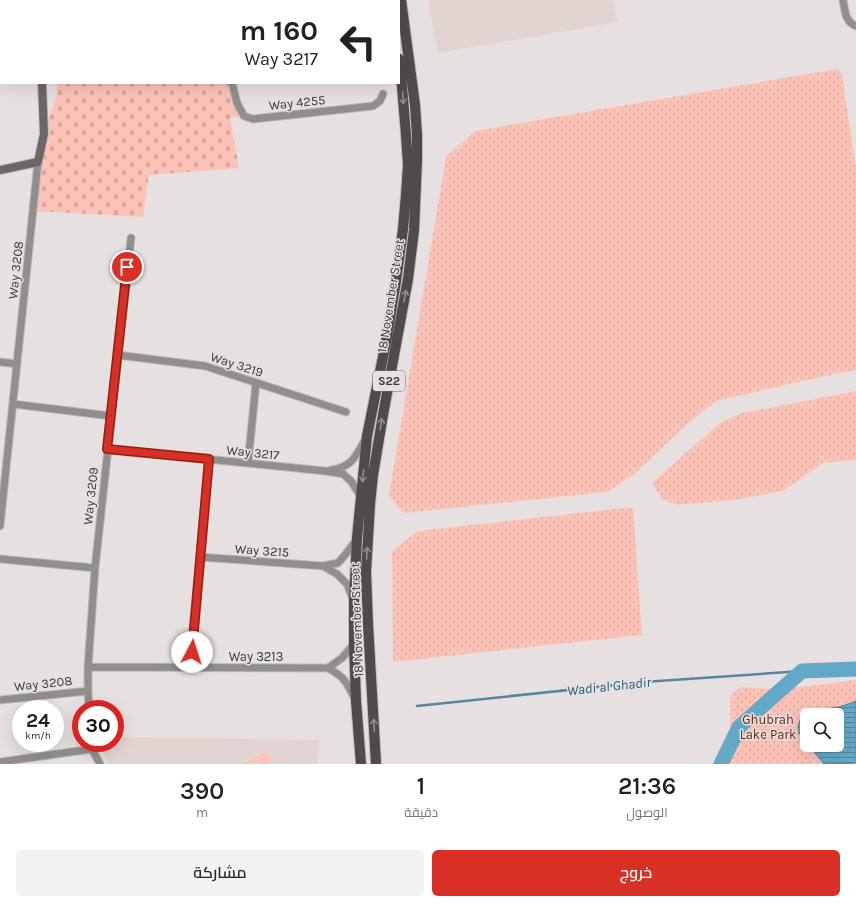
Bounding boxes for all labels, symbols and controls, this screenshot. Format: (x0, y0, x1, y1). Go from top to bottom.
text: 160 m (240, 14, 318, 47)
icon: left (332, 16, 384, 68)
text: Way 3217 (244, 48, 318, 70)
one-way arrow (400, 91, 407, 104)
street label: Way 4255 (268, 92, 326, 113)
street label: 18 November Street (374, 238, 407, 354)
street label: Way 3208 (5, 240, 26, 300)
pin (110, 250, 144, 284)
icon: arrive (116, 256, 138, 278)
one-way arrow (401, 290, 409, 303)
street label: Way 3219 (209, 349, 265, 380)
road number: S22 (373, 371, 405, 391)
one-way arrow (377, 418, 385, 431)
street label: Way 3217 (226, 442, 280, 463)
street label: Way 3209 (80, 466, 101, 526)
one-way arrow (359, 469, 367, 482)
street label: Way 3215 (234, 541, 290, 560)
one-way arrow (363, 547, 371, 560)
street label: 18 November Street (347, 562, 366, 678)
position arrow (171, 631, 213, 673)
street label: Way 3213 (229, 649, 283, 664)
street label: Way 3208 (13, 673, 73, 694)
water label: Wadi al Ghadir (566, 673, 653, 699)
speed limit sign: 30 (72, 700, 124, 752)
map controls (800, 708, 844, 752)
button: search (800, 708, 844, 752)
text: 24 (26, 709, 50, 732)
park label: Ghubrah Lake Park (740, 712, 796, 742)
one-way arrow (370, 719, 378, 732)
text: km/h (25, 730, 51, 742)
text: 1 (417, 772, 425, 800)
text: 21:36 (618, 772, 676, 800)
text: 390 (180, 777, 224, 805)
text: m (196, 805, 208, 820)
text: دقيقة (404, 805, 438, 820)
text: الوصول (626, 805, 668, 820)
button: مشاركة (16, 850, 424, 896)
button: خروج (432, 850, 840, 896)

